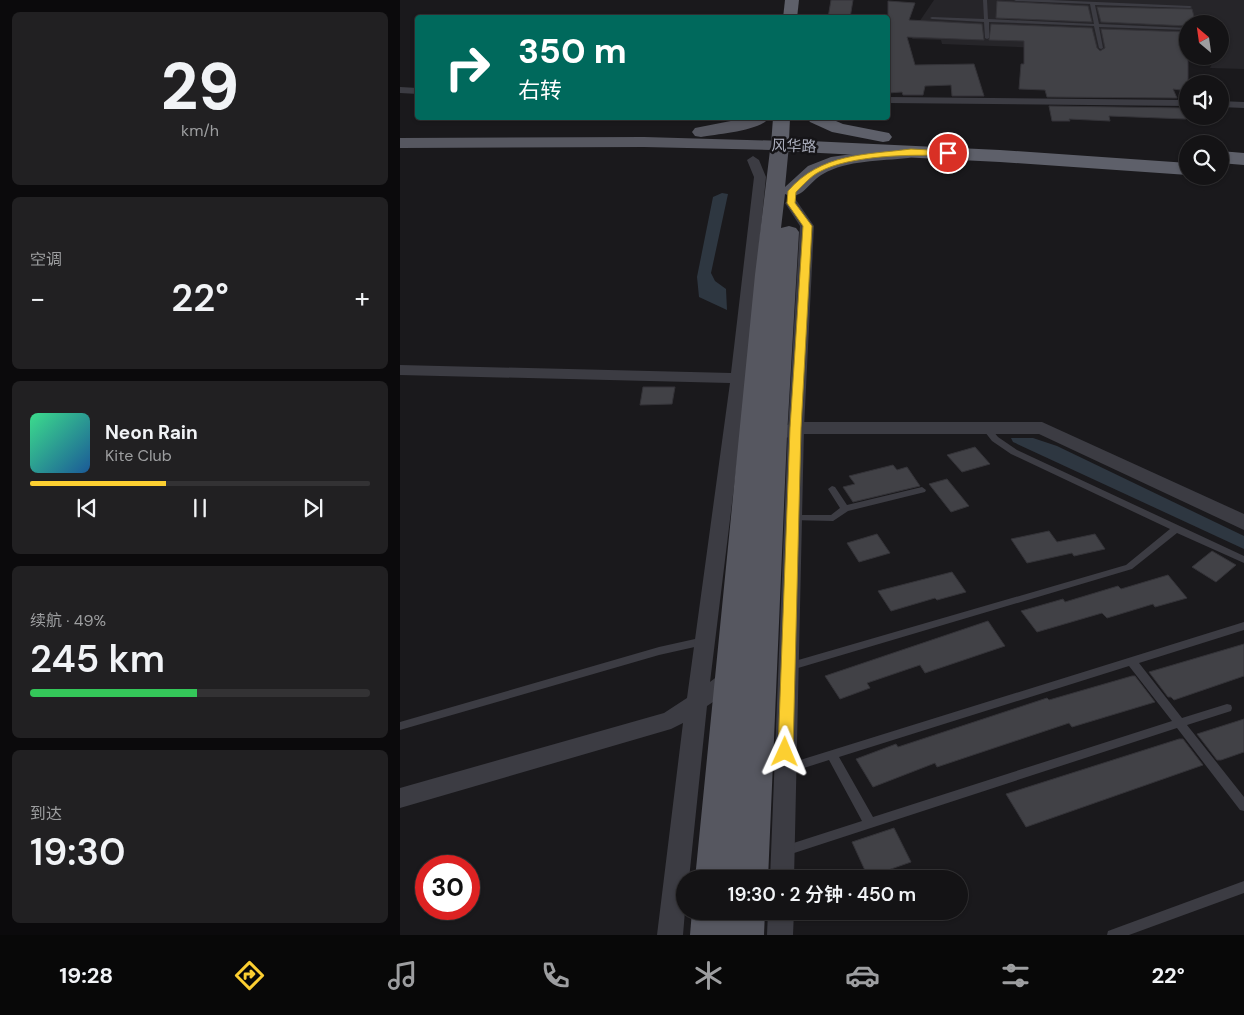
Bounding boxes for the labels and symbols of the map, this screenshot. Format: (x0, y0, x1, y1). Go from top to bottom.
north arrow (1179, 15, 1229, 65)
pin (927, 132, 969, 174)
street label: 风华路 (771, 135, 817, 157)
position arrow (758, 725, 810, 777)
speed limit sign: 30 (415, 855, 480, 920)

